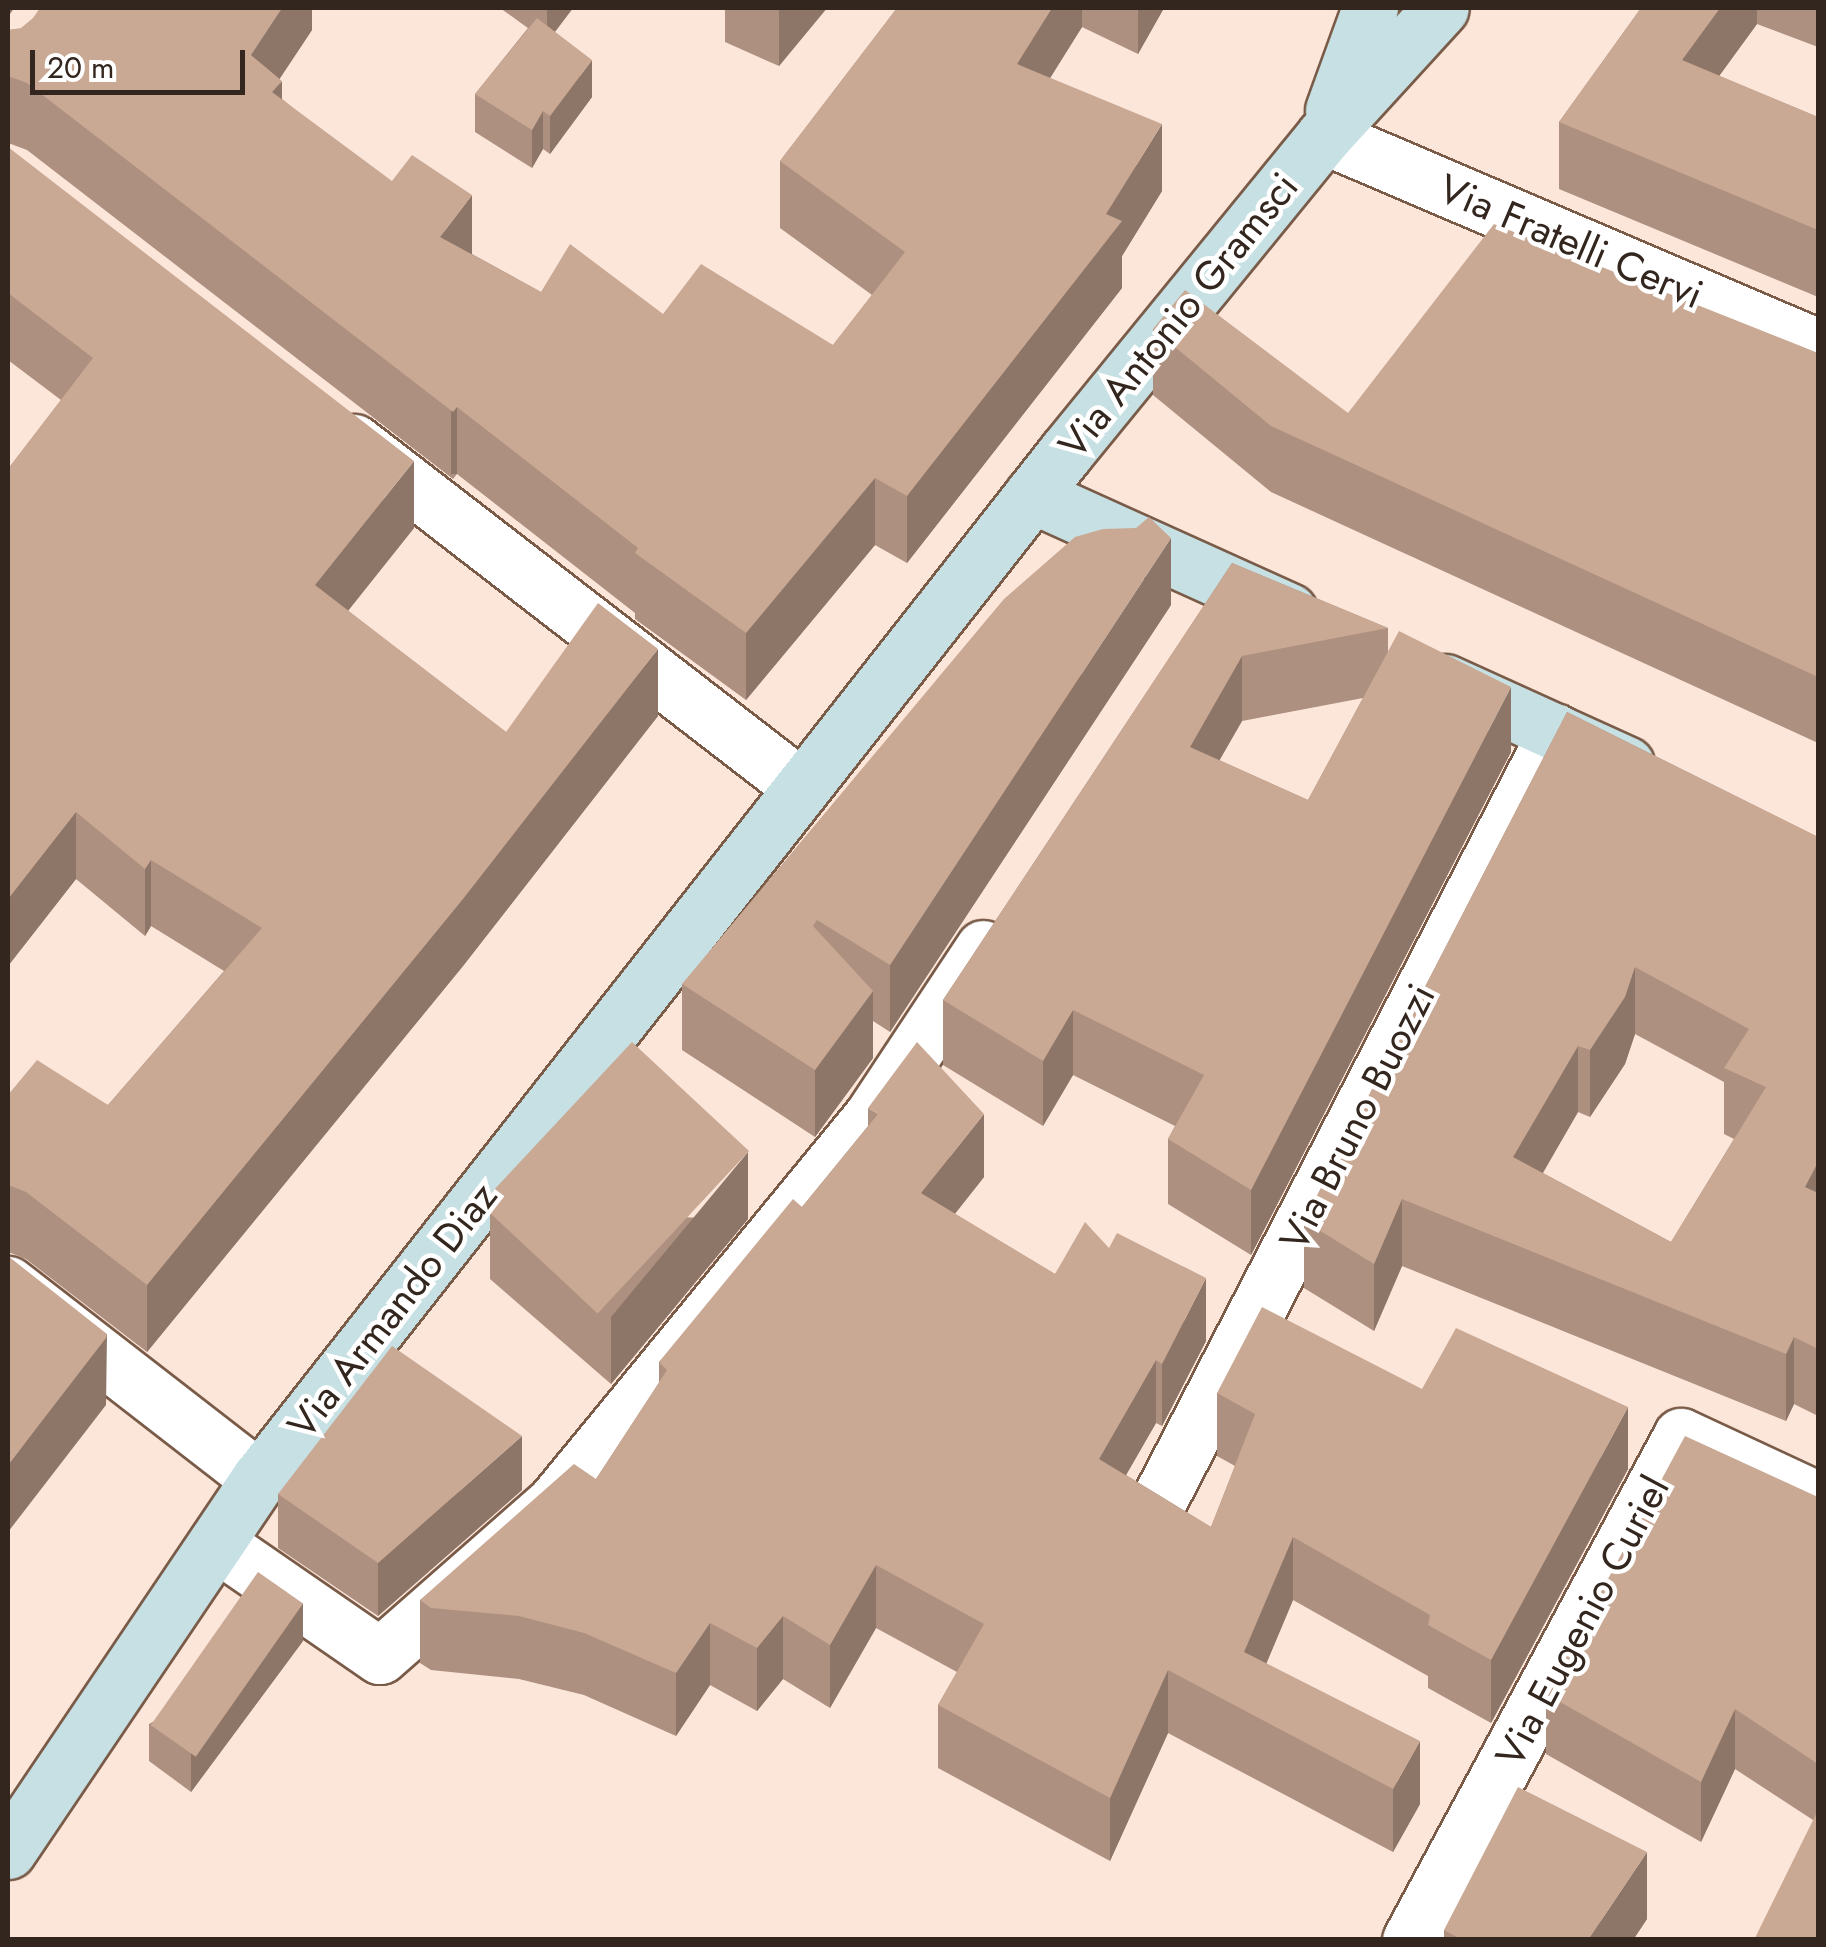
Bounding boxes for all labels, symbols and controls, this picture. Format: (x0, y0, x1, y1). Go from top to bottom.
scale bar (35, 30, 250, 92)
text: 20 m (47, 46, 114, 89)
street label: Via Antonio Gramsci (1048, 163, 1308, 467)
street label: Via Fratelli Cervi (1432, 164, 1710, 318)
street label: Via Bruno Buozzi (1269, 976, 1445, 1258)
street label: Via Armando Diaz (277, 1172, 507, 1448)
street label: Via Eugenio Curiel (1485, 1468, 1679, 1774)

